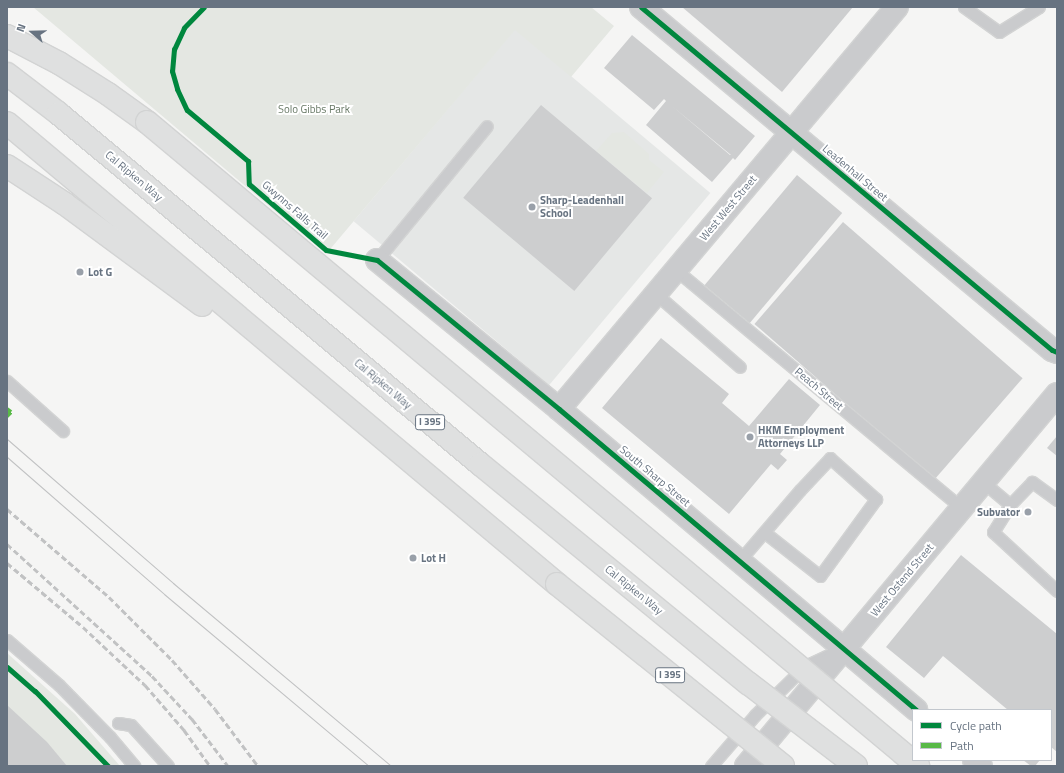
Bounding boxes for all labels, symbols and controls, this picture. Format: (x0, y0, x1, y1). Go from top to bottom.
north arrow (12, 12, 52, 52)
text: N (12, 22, 30, 34)
park label: Solo Gibbs Park (278, 102, 350, 116)
street label: Leadenhall Street (820, 142, 890, 204)
street label: Cal Ripken Way (103, 148, 165, 204)
street label: West West Street (697, 173, 759, 243)
street label: Gwynns Falls Trail (260, 178, 330, 242)
place label: Sharp-Leadenhall School (540, 194, 624, 220)
marker: Sharp-Leadenhall School (527, 202, 537, 212)
place label: Lot G (88, 265, 112, 279)
marker: Lot G (75, 267, 85, 277)
street label: Cal Ripken Way (352, 356, 414, 412)
street label: Peach Street (792, 365, 846, 413)
road number: I 395 (415, 414, 445, 430)
place label: HKM Employment Attorneys LLP (758, 424, 844, 450)
marker: HKM Employment Attorneys LLP (745, 432, 755, 442)
street label: South Sharp Street (617, 443, 693, 509)
place label: Subvator (977, 505, 1020, 519)
marker: Subvator (1023, 507, 1033, 517)
street label: West Ostend Street (868, 541, 936, 619)
place label: Lot H (421, 551, 446, 565)
marker: Lot H (408, 553, 418, 563)
street label: Cal Ripken Way (602, 563, 666, 617)
road number: I 395 (655, 667, 685, 683)
legend (912, 709, 1052, 761)
text: Cycle path (950, 716, 1002, 735)
text: Path (950, 736, 974, 755)

